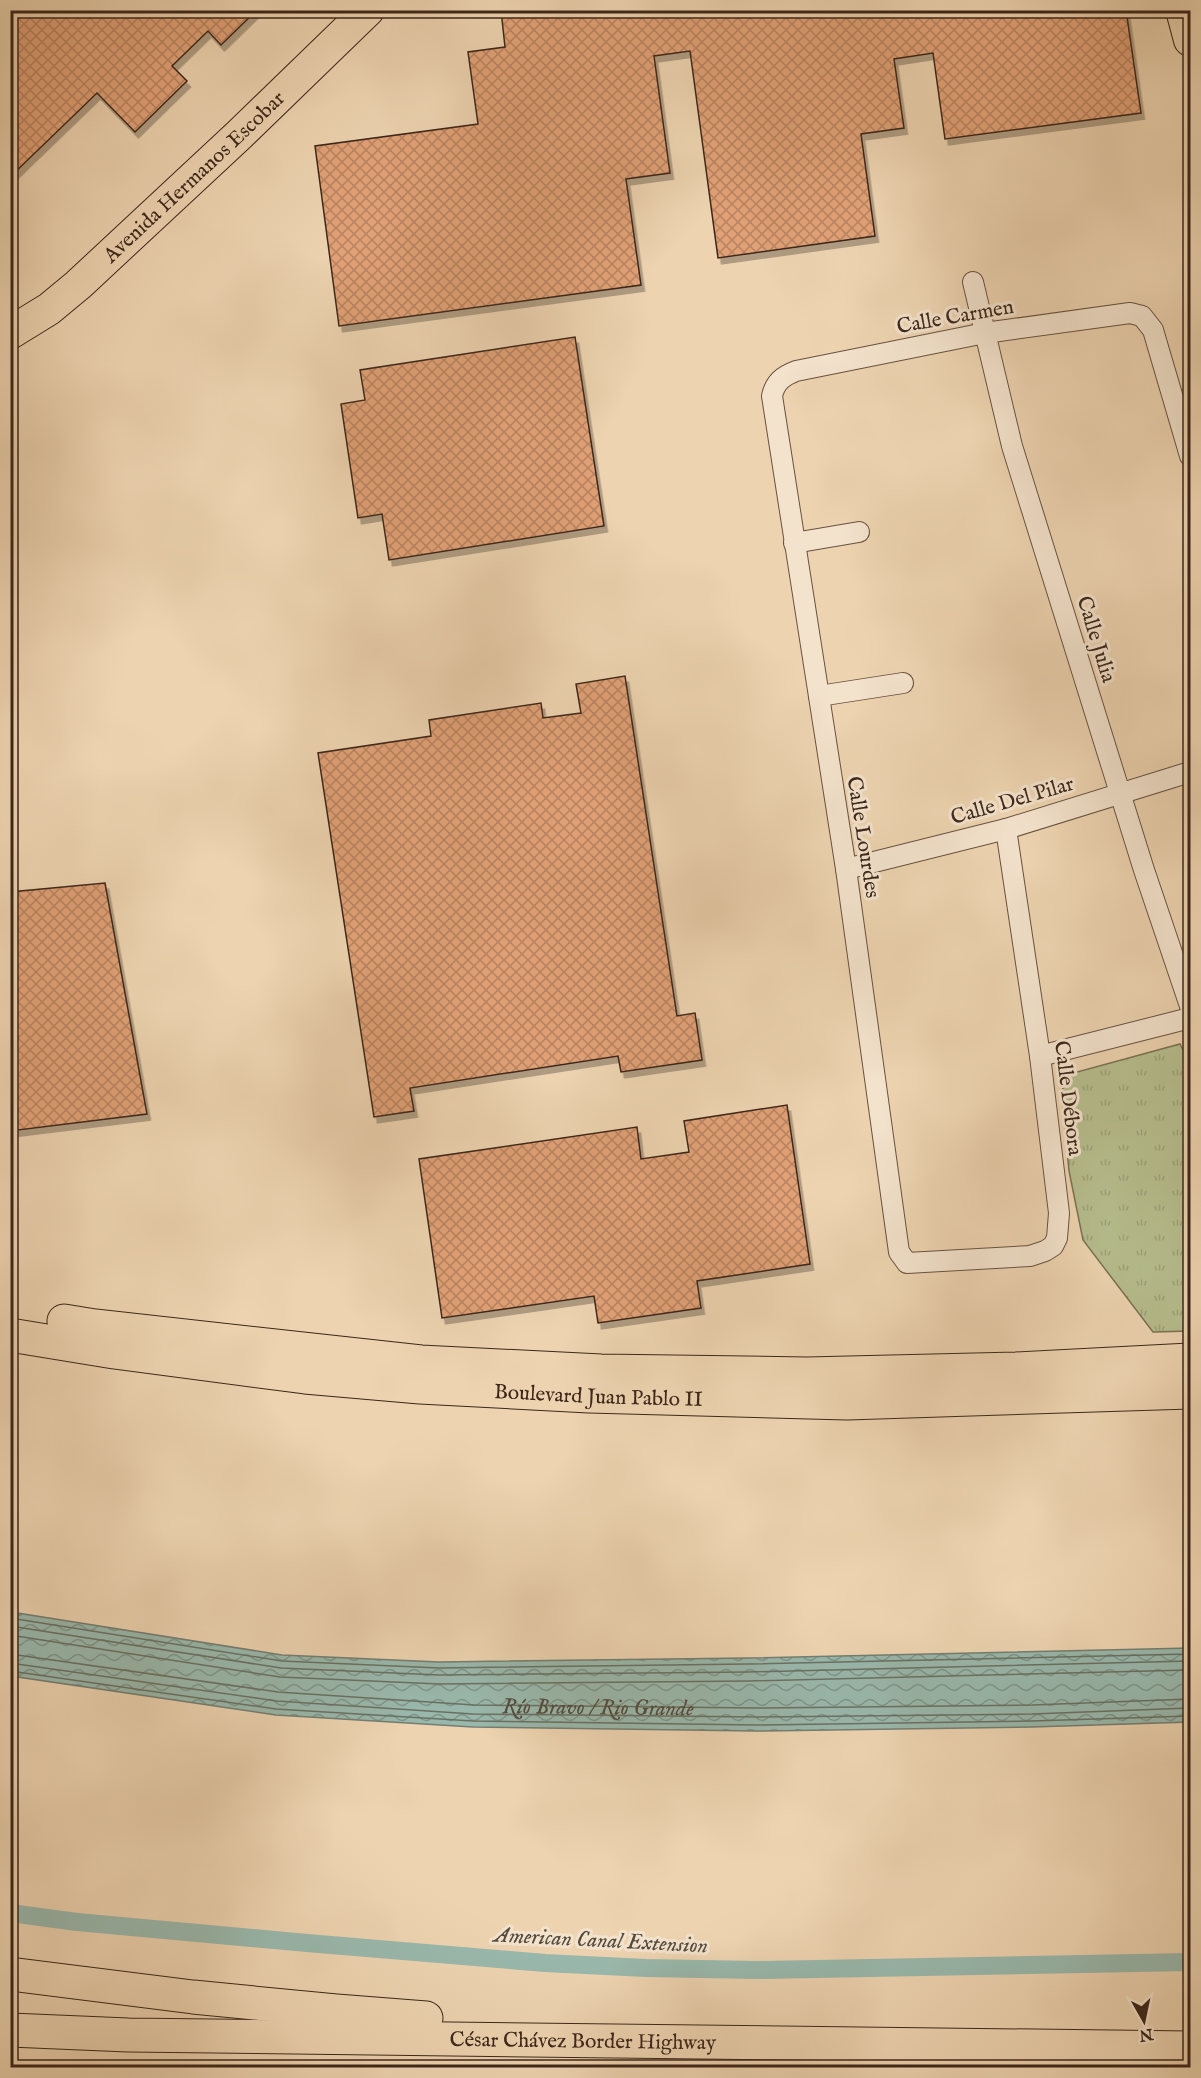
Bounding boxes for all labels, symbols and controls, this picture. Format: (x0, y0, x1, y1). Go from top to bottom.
street label: Avenida Hermanos Escobar (97, 86, 291, 270)
street label: Calle Carmen (895, 294, 1016, 341)
street label: Calle Julia (1070, 593, 1122, 687)
street label: Calle Del Pilar (948, 771, 1077, 832)
street label: Calle Lourdes (840, 774, 885, 900)
street label: Calle Débora (1047, 1039, 1088, 1158)
street label: Boulevard Juan Pablo II (493, 1379, 703, 1414)
water label: Río Bravo / Rio Grande (502, 1693, 694, 1723)
water label: American Canal Extension (491, 1921, 709, 1961)
north arrow (1114, 1991, 1174, 2051)
text: N (1137, 2023, 1155, 2045)
street label: César Chávez Border Highway (449, 2027, 717, 2057)

